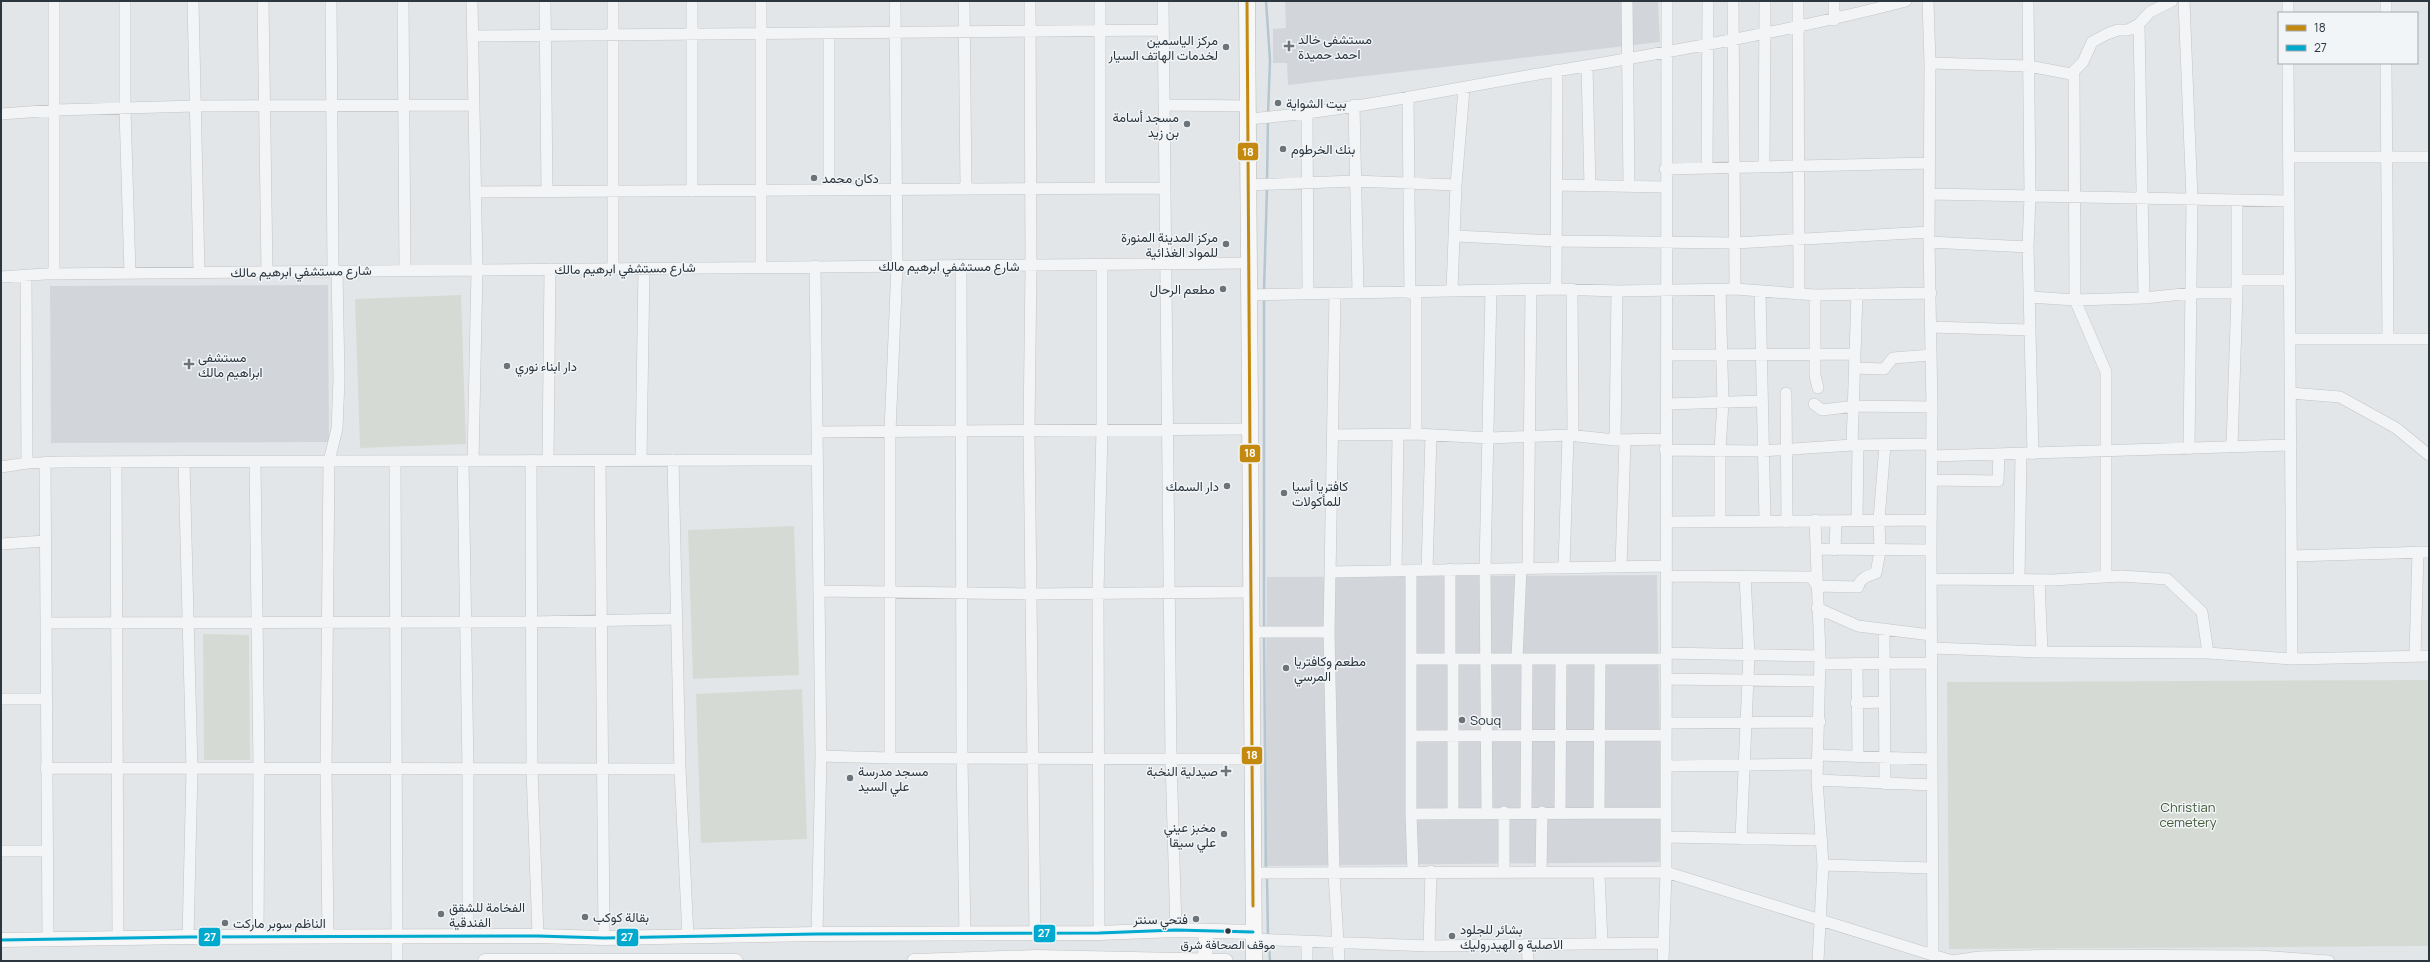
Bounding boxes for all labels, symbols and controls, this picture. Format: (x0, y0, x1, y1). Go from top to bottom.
legend (2278, 12, 2418, 64)
text: 18 (2314, 19, 2326, 36)
place label: مستشفى خالد احمد حميدة (1298, 30, 1372, 63)
place label: مركز الياسمين لخدمات الهاتف السيار (1108, 31, 1218, 64)
text: 27 (2314, 39, 2327, 56)
marker: مستشفى خالد احمد حميدة (1283, 40, 1295, 52)
marker: مركز الياسمين لخدمات الهاتف السيار (1221, 42, 1231, 52)
place label: بيت الشواية (1286, 94, 1347, 112)
marker: بيت الشواية (1273, 98, 1283, 108)
place label: مسجد أسامة بن زيد (1112, 108, 1179, 141)
marker: مسجد أسامة بن زيد (1182, 119, 1192, 129)
place label: بنك الخرطوم (1291, 140, 1355, 158)
line badge: 18 (1237, 142, 1259, 161)
text: 18 (1242, 144, 1254, 159)
marker: بنك الخرطوم (1278, 144, 1288, 154)
place label: دكان محمد (822, 169, 879, 187)
marker: دكان محمد (809, 173, 819, 183)
place label: مركز المدينة المنورة للمواد الغذائية (1121, 228, 1218, 261)
marker: مركز المدينة المنورة للمواد الغذائية (1221, 239, 1231, 249)
street label: شارع مستشفي ابرهيم مالك (878, 257, 1020, 277)
street label: شارع مستشفي ابرهيم مالك (554, 258, 696, 280)
street label: شارع مستشفي ابرهيم مالك (230, 261, 372, 283)
place label: مطعم الرحال (1150, 280, 1215, 298)
marker: مطعم الرحال (1218, 284, 1228, 294)
place label: مستشفى ابراهيم مالك (198, 348, 263, 381)
place label: دار ابناء نوري (515, 357, 577, 377)
marker: مستشفى ابراهيم مالك (183, 358, 195, 370)
marker: دار ابناء نوري (502, 361, 512, 371)
line badge: 18 (1239, 444, 1261, 463)
text: 18 (1244, 445, 1256, 460)
place label: دار السمك (1166, 477, 1219, 495)
place label: كافتريا أسيا للمأكولات (1292, 477, 1348, 510)
marker: دار السمك (1222, 481, 1232, 491)
marker: كافتريا أسيا للمأكولات (1279, 488, 1289, 498)
place label: مطعم وكافتريا المرسي (1294, 652, 1366, 687)
marker: مطعم وكافتريا المرسي (1281, 663, 1291, 673)
place label: Souq (1470, 711, 1501, 729)
marker: Souq (1457, 715, 1467, 725)
line badge: 18 (1241, 746, 1263, 765)
text: 18 (1246, 747, 1258, 762)
place label: مسجد مدرسة علي السيد (858, 762, 929, 797)
place label: صيدلية النخبة (1146, 762, 1218, 780)
marker: صيدلية النخبة (1221, 766, 1231, 776)
marker: مسجد مدرسة علي السيد (845, 773, 855, 783)
park label: Christian cemetery (2160, 798, 2217, 831)
place label: مخبز عيني علي سيقا (1164, 818, 1216, 853)
marker: مخبز عيني علي سيقا (1219, 829, 1229, 839)
place label: الفخامة للشقق الفندقية (449, 898, 525, 931)
place label: بقالة كوكب (593, 908, 649, 926)
marker: الفخامة للشقق الفندقية (436, 909, 446, 919)
place label: فتحي سنتر (1132, 910, 1188, 930)
marker: بقالة كوكب (580, 912, 590, 922)
place label: الناظم سوبر ماركت (233, 914, 326, 932)
marker: فتحي سنتر (1191, 914, 1201, 924)
marker: الناظم سوبر ماركت (220, 918, 230, 928)
place label: بشائر للجلود الاصلية و الهيدروليك (1460, 920, 1563, 953)
line badge: 27 (1033, 924, 1056, 943)
text: 27 (1038, 925, 1050, 940)
marker: موقف الصحافة شرق (1223, 926, 1233, 936)
line badge: 27 (198, 927, 221, 947)
line badge: 27 (616, 928, 639, 947)
text: 27 (204, 929, 216, 944)
text: 27 (621, 929, 633, 944)
marker: بشائر للجلود الاصلية و الهيدروليك (1447, 931, 1457, 941)
place label: موقف الصحافة شرق (1181, 936, 1275, 953)

